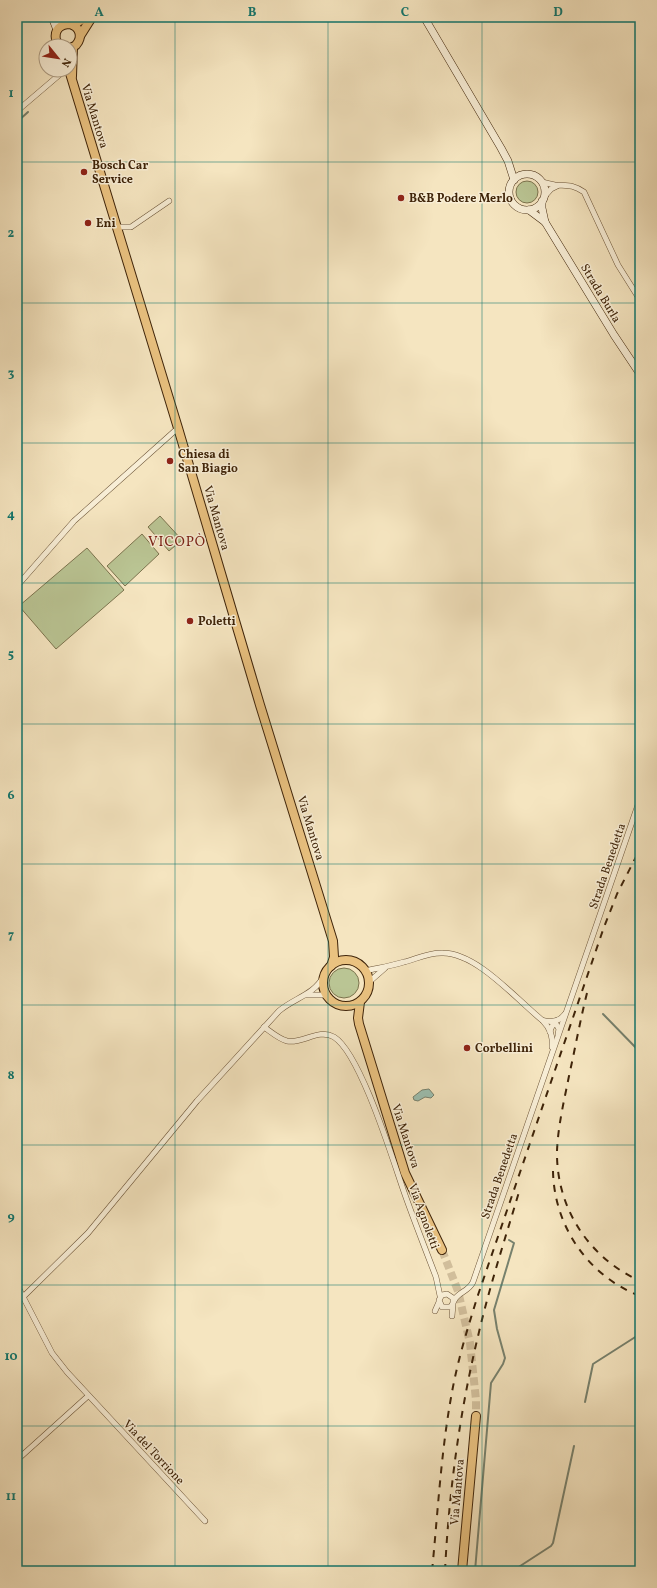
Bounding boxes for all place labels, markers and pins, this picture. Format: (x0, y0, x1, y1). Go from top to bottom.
place label: Bosch Car Service (92, 158, 148, 188)
marker: Bosch Car Service (79, 167, 89, 177)
place label: B&B Podere Merlo (409, 191, 513, 207)
marker: B&B Podere Merlo (396, 193, 406, 203)
place label: Eni (96, 216, 116, 232)
marker: Eni (83, 218, 93, 228)
place label: Chiesa di San Biagio (178, 447, 238, 477)
marker: Chiesa di San Biagio (165, 456, 175, 466)
place label: Poletti (198, 614, 236, 630)
marker: Poletti (185, 616, 195, 626)
place label: Corbellini (475, 1041, 533, 1057)
marker: Corbellini (462, 1043, 472, 1053)

